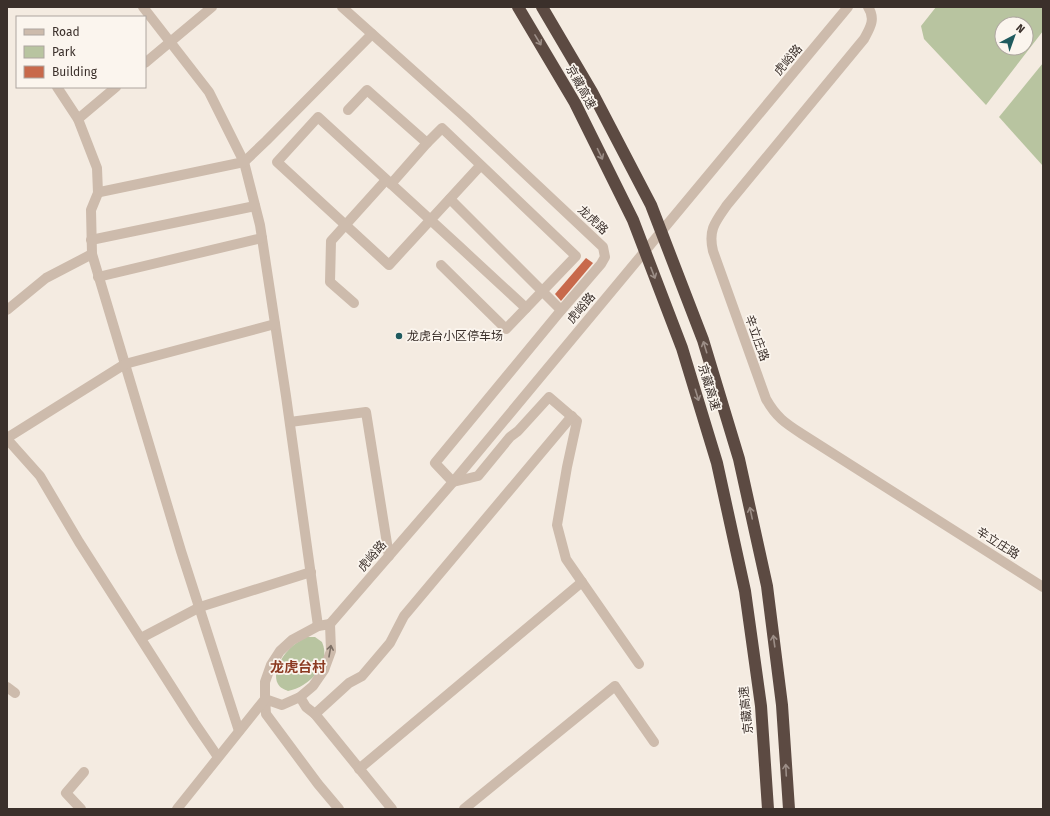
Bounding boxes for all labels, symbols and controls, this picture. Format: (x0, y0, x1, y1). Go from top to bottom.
legend (16, 16, 146, 88)
north arrow (994, 16, 1034, 56)
text: N (1013, 22, 1027, 36)
text: Road (52, 25, 80, 39)
one-way arrow (534, 34, 542, 46)
street label: 虎峪路 (771, 42, 805, 78)
text: Park (52, 45, 76, 59)
street label: 京藏高速 (563, 63, 599, 111)
text: Building (52, 65, 98, 79)
one-way arrow (597, 148, 604, 160)
street label: 龙虎路 (575, 203, 611, 237)
one-way arrow (650, 266, 657, 278)
street label: 虎峪路 (564, 290, 598, 326)
street label: 辛立庄路 (742, 313, 772, 363)
place label: 龙虎台小区停车场 (407, 329, 503, 343)
marker: 龙虎台小区停车场 (394, 331, 404, 341)
one-way arrow (701, 341, 708, 354)
street label: 京藏高速 (695, 362, 723, 412)
one-way arrow (694, 389, 701, 402)
one-way arrow (747, 507, 755, 520)
street label: 辛立庄路 (974, 524, 1022, 562)
street label: 虎峪路 (355, 538, 389, 574)
one-way arrow (770, 635, 778, 648)
one-way arrow (326, 645, 334, 658)
district label: 龙虎台村 (270, 659, 326, 676)
street label: 京藏高速 (737, 685, 755, 735)
one-way arrow (783, 764, 790, 777)

